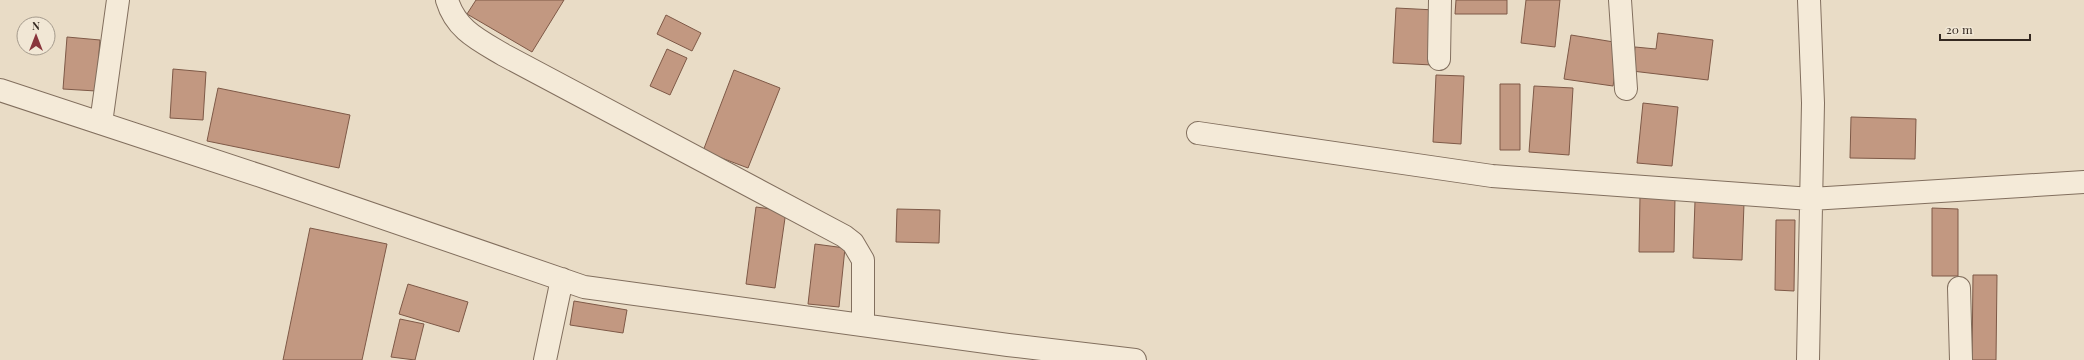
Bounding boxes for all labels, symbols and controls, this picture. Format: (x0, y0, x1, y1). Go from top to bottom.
north arrow (16, 16, 56, 56)
scale bar (1940, 16, 2030, 42)
text: N (32, 18, 40, 33)
text: 20 m (1946, 21, 1973, 37)

